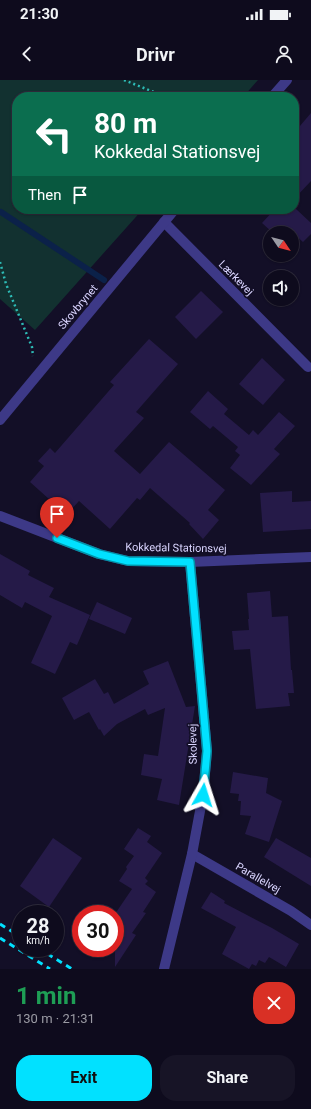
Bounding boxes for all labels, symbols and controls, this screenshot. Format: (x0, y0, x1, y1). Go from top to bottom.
text: 21:30 (20, 5, 59, 23)
icon: back (16, 43, 38, 65)
icon: person (273, 43, 295, 65)
text: Drivr (136, 44, 175, 65)
text: 80 m (94, 107, 157, 140)
icon: left (28, 108, 80, 160)
text: Kokkedal Stationsvej (94, 141, 260, 162)
icon: arrive (69, 184, 91, 206)
text: Then (28, 186, 61, 204)
north arrow (263, 226, 299, 262)
map controls (263, 226, 299, 306)
street label: Lærkevej (216, 258, 256, 298)
button: sound (263, 270, 299, 306)
street label: Skovbrynet (56, 282, 101, 332)
pin (40, 497, 74, 538)
icon: arrive (46, 503, 68, 525)
street label: Kokkedal Stationsvej (125, 541, 227, 555)
street label: Skolevej (186, 724, 200, 764)
position arrow (182, 774, 224, 816)
street label: Parallelvej (233, 860, 283, 896)
speed limit sign: 30 (72, 905, 124, 957)
text: 28 (27, 914, 49, 938)
text: km/h (26, 935, 50, 946)
text: 1 min (16, 982, 76, 1010)
button: close (253, 982, 295, 1024)
text: 130 m · 21:31 (16, 1011, 95, 1026)
button: Exit (16, 1055, 152, 1101)
button: Share (160, 1055, 295, 1101)

